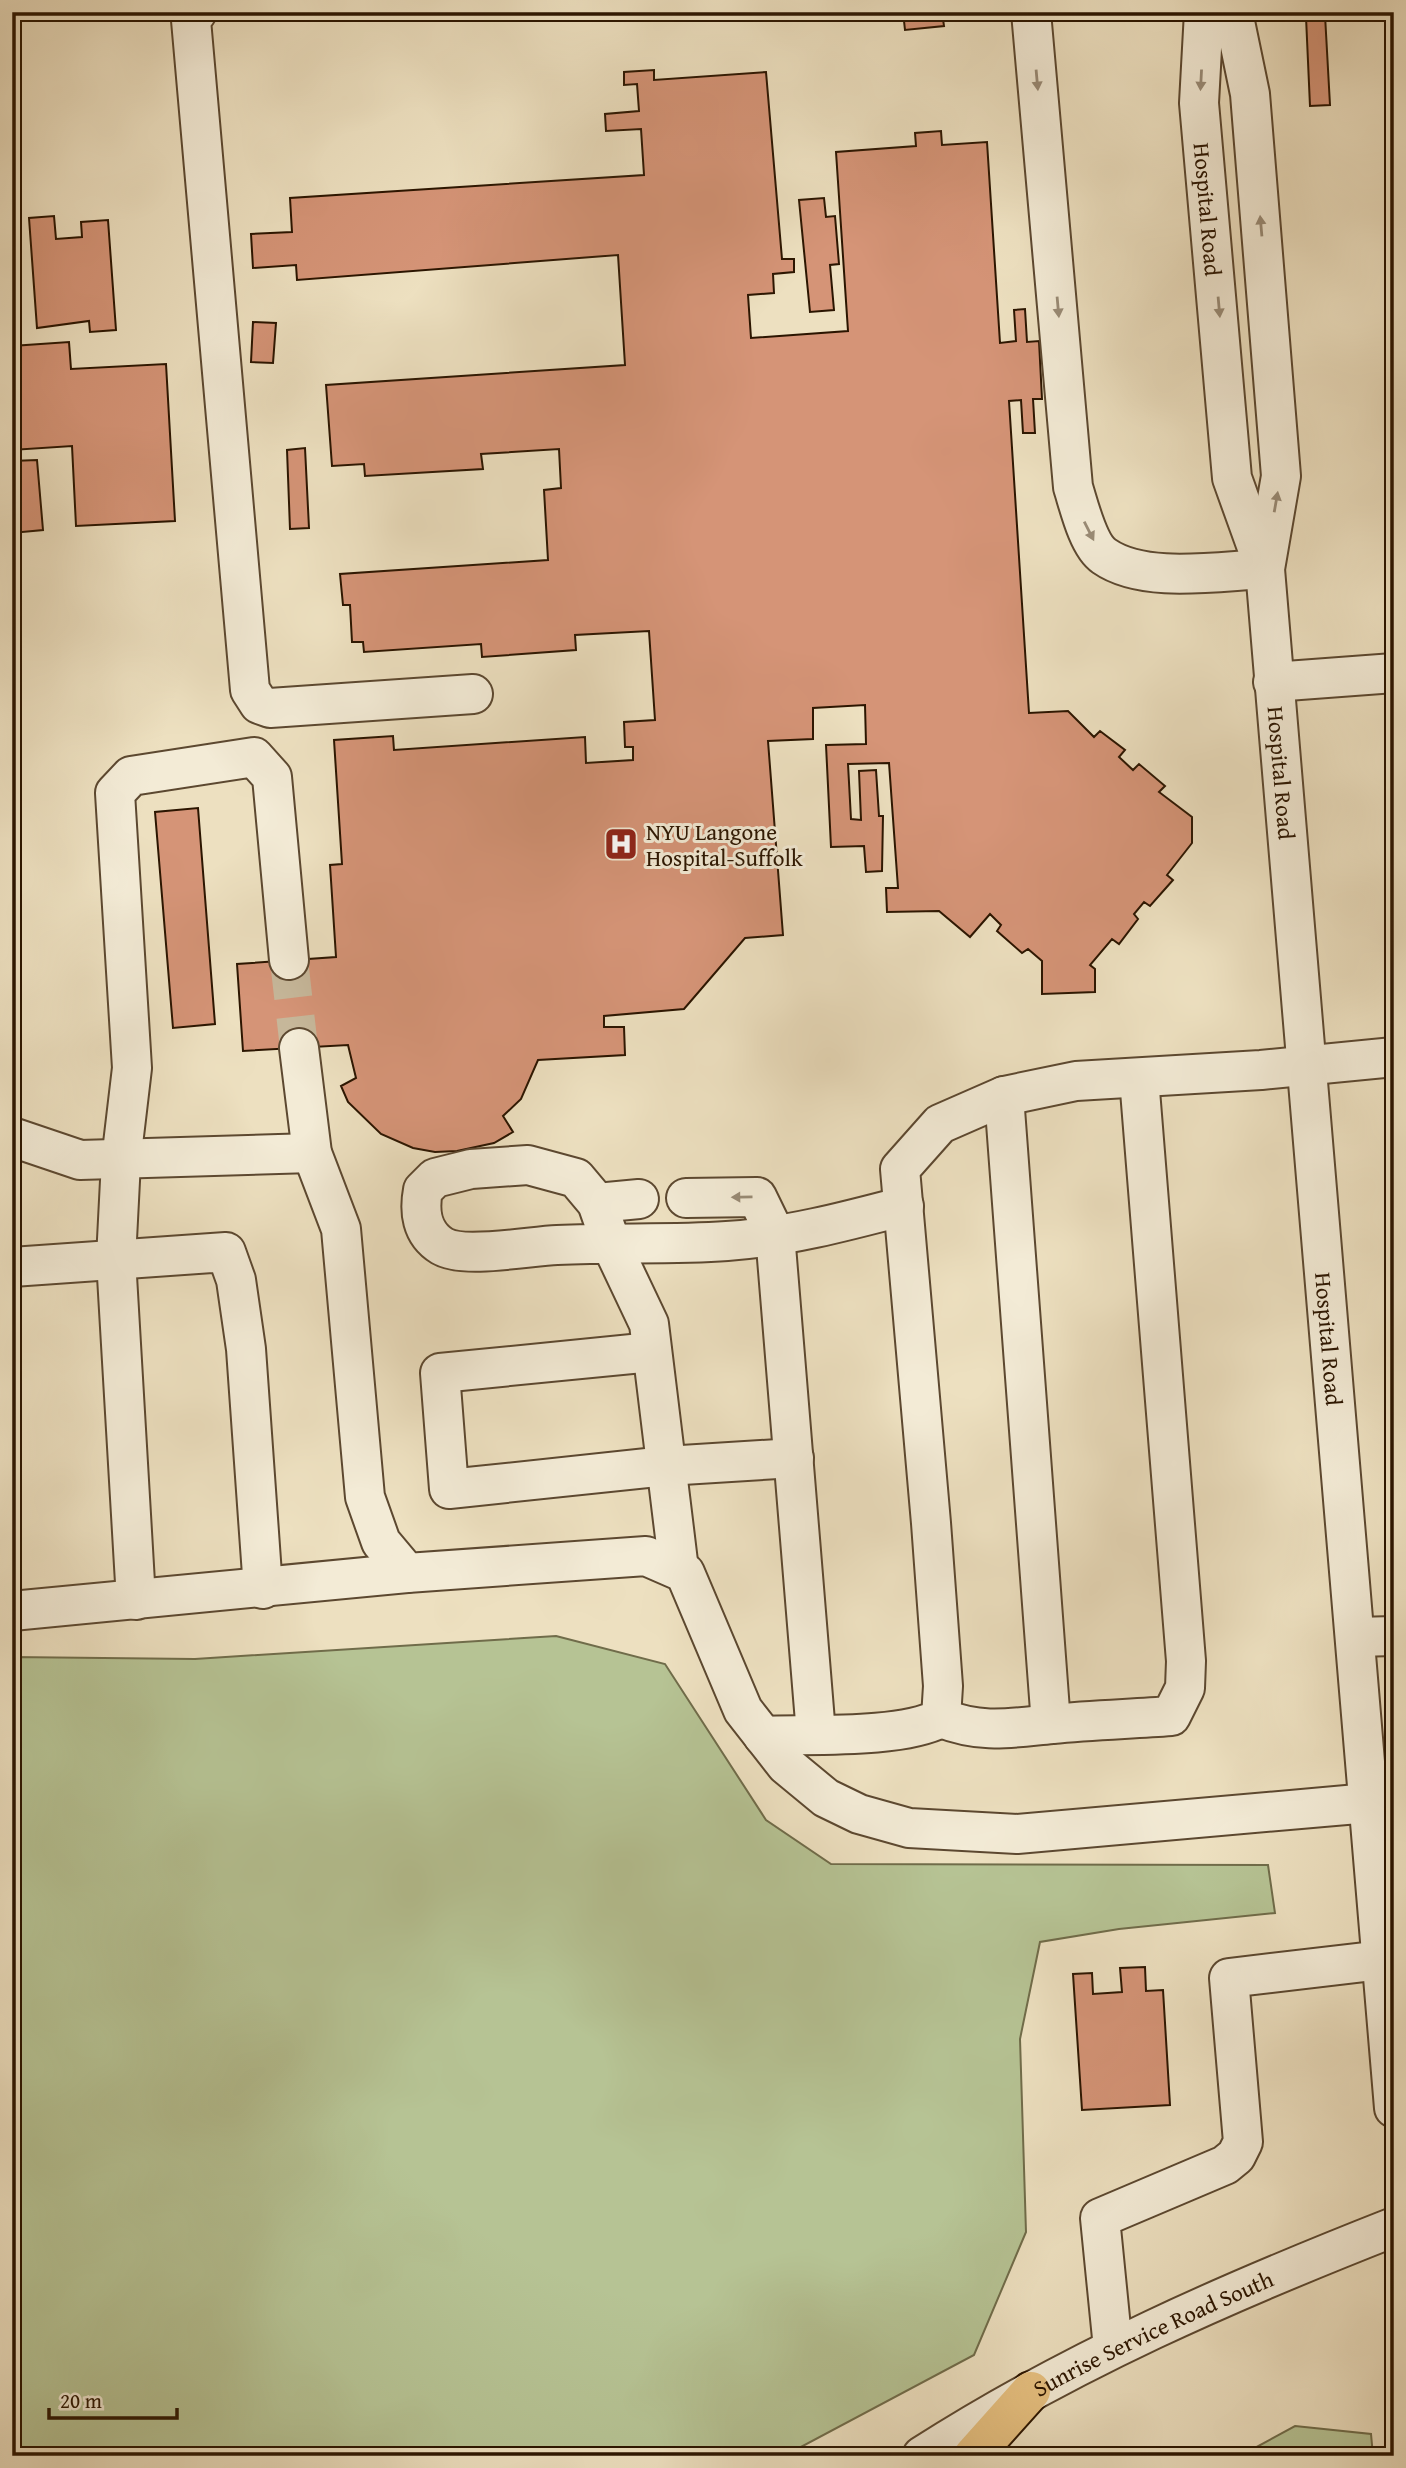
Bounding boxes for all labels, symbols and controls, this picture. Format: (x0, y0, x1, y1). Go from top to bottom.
one-way arrow (1032, 69, 1043, 91)
one-way arrow (1195, 70, 1206, 92)
street label: Hospital Road (1186, 141, 1231, 278)
one-way arrow (1255, 215, 1266, 237)
one-way arrow (1053, 296, 1064, 318)
one-way arrow (1213, 296, 1224, 318)
one-way arrow (1271, 491, 1282, 513)
one-way arrow (1084, 521, 1095, 541)
street label: Hospital Road (1260, 705, 1304, 842)
place label: NYU Langone Hospital-Suffolk (646, 815, 803, 874)
hospital icon: NYU Langone Hospital-Suffolk (602, 825, 640, 863)
one-way arrow (731, 1191, 753, 1203)
street label: Hospital Road (1308, 1271, 1352, 1408)
street label: Sunrise Service Road South (1027, 2261, 1278, 2404)
scale bar (49, 2377, 177, 2421)
text: 20 m (60, 2385, 102, 2416)

